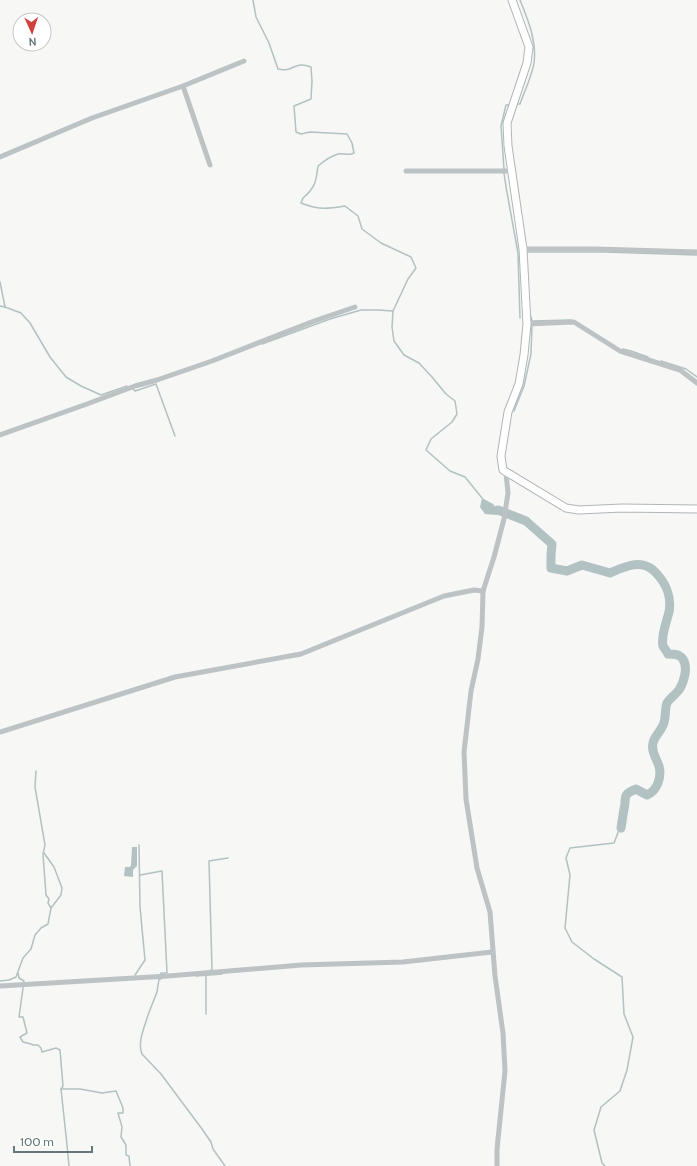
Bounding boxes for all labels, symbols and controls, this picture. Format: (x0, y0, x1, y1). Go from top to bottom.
north arrow (12, 12, 52, 52)
text: N (28, 35, 37, 49)
scale bar (14, 1128, 92, 1154)
text: 100 m (20, 1134, 54, 1149)

